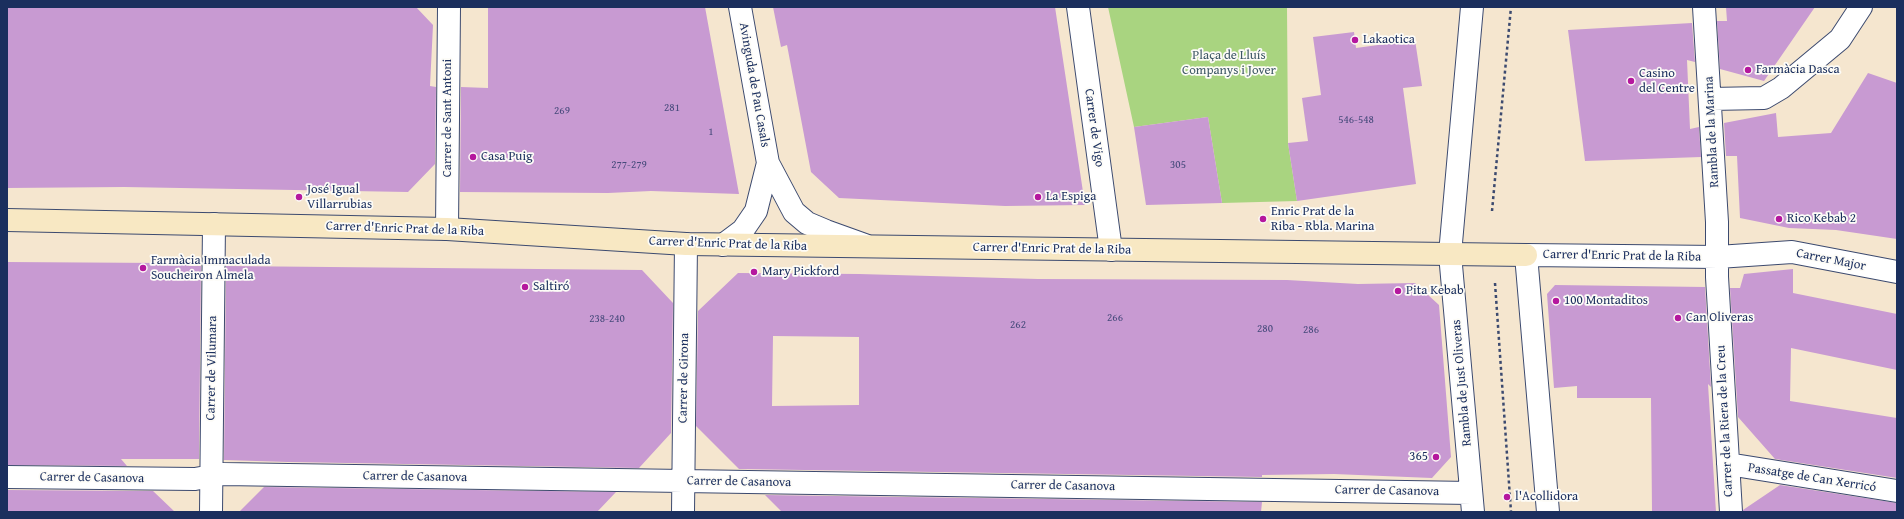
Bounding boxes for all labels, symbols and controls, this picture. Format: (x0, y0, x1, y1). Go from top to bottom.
street label: Avinguda de Pau Casals (735, 21, 773, 149)
place label: Lakaotica (1363, 32, 1415, 48)
marker: Lakaotica (1350, 35, 1360, 45)
park label: Plaça de Lluís Companys i Jover (1182, 48, 1276, 79)
street label: Carrer de Sant Antoni (440, 59, 456, 177)
place label: Farmàcia Dasca (1756, 62, 1840, 78)
marker: Farmàcia Dasca (1743, 65, 1753, 75)
place label: Casino del Centre (1639, 66, 1695, 97)
marker: Casino del Centre (1626, 76, 1636, 86)
street label: Rambla de la Marina (1701, 76, 1723, 188)
street label: Carrer de Vigo (1081, 88, 1107, 168)
house number: 281 (664, 101, 680, 115)
house number: 269 (554, 104, 570, 118)
house number: 546-548 (1338, 113, 1374, 127)
house number: 1 (708, 125, 714, 139)
place label: Casa Puig (481, 149, 533, 165)
marker: Casa Puig (468, 152, 478, 162)
house number: 277-279 (611, 158, 647, 172)
house number: 305 (1170, 158, 1186, 172)
place label: José Igual Villarrubias (307, 182, 372, 213)
place label: La Espiga (1046, 189, 1096, 205)
marker: José Igual Villarrubias (294, 192, 304, 202)
marker: La Espiga (1033, 192, 1043, 202)
place label: Enric Prat de la Riba - Rbla. Marina (1271, 204, 1374, 235)
place label: Rico Kebab 2 (1787, 211, 1856, 227)
marker: Enric Prat de la Riba - Rbla. Marina (1258, 214, 1268, 224)
marker: Rico Kebab 2 (1774, 214, 1784, 224)
street label: Carrer d'Enric Prat de la Riba (326, 218, 484, 240)
street label: Carrer d'Enric Prat de la Riba (649, 233, 807, 255)
street label: Carrer d'Enric Prat de la Riba (973, 240, 1131, 258)
street label: Carrer Major (1795, 246, 1867, 274)
street label: Carrer d'Enric Prat de la Riba (1543, 247, 1701, 265)
place label: Farmàcia Immaculada Soucheiron Almela (151, 253, 271, 284)
marker: Farmàcia Immaculada Soucheiron Almela (138, 263, 148, 273)
place label: Mary Pickford (762, 264, 839, 280)
marker: Mary Pickford (749, 267, 759, 277)
place label: Saltiró (533, 279, 569, 295)
marker: Saltiró (520, 282, 530, 292)
place label: Pita Kebab (1406, 283, 1464, 299)
marker: Pita Kebab (1393, 286, 1403, 296)
place label: 100 Montaditos (1564, 293, 1648, 309)
marker: 100 Montaditos (1551, 296, 1561, 306)
place label: Can Oliveras (1686, 310, 1753, 326)
house number: 266 (1107, 311, 1123, 325)
house number: 238-240 (589, 312, 625, 326)
marker: Can Oliveras (1673, 313, 1683, 323)
street label: Carrer de Vilumara (203, 315, 221, 421)
house number: 262 (1010, 318, 1026, 332)
street label: Rambla de Just Oliveras (1449, 319, 1475, 447)
house number: 280 (1257, 322, 1273, 336)
house number: 286 (1303, 323, 1319, 337)
street label: Carrer de Girona (675, 333, 693, 423)
street label: Carrer de la Riera de la Creu (1713, 345, 1737, 497)
place label: 365 (1409, 449, 1428, 465)
marker: 365 (1431, 452, 1441, 462)
street label: Passatge de Can Xerricó (1747, 460, 1877, 496)
street label: Carrer de Casanova (363, 468, 467, 486)
street label: Carrer de Casanova (40, 469, 144, 487)
street label: Carrer de Casanova (687, 473, 791, 491)
street label: Carrer de Casanova (1011, 477, 1115, 495)
street label: Carrer de Casanova (1335, 482, 1439, 500)
place label: l'Acollidora (1515, 489, 1578, 505)
marker: l'Acollidora (1502, 492, 1512, 502)

